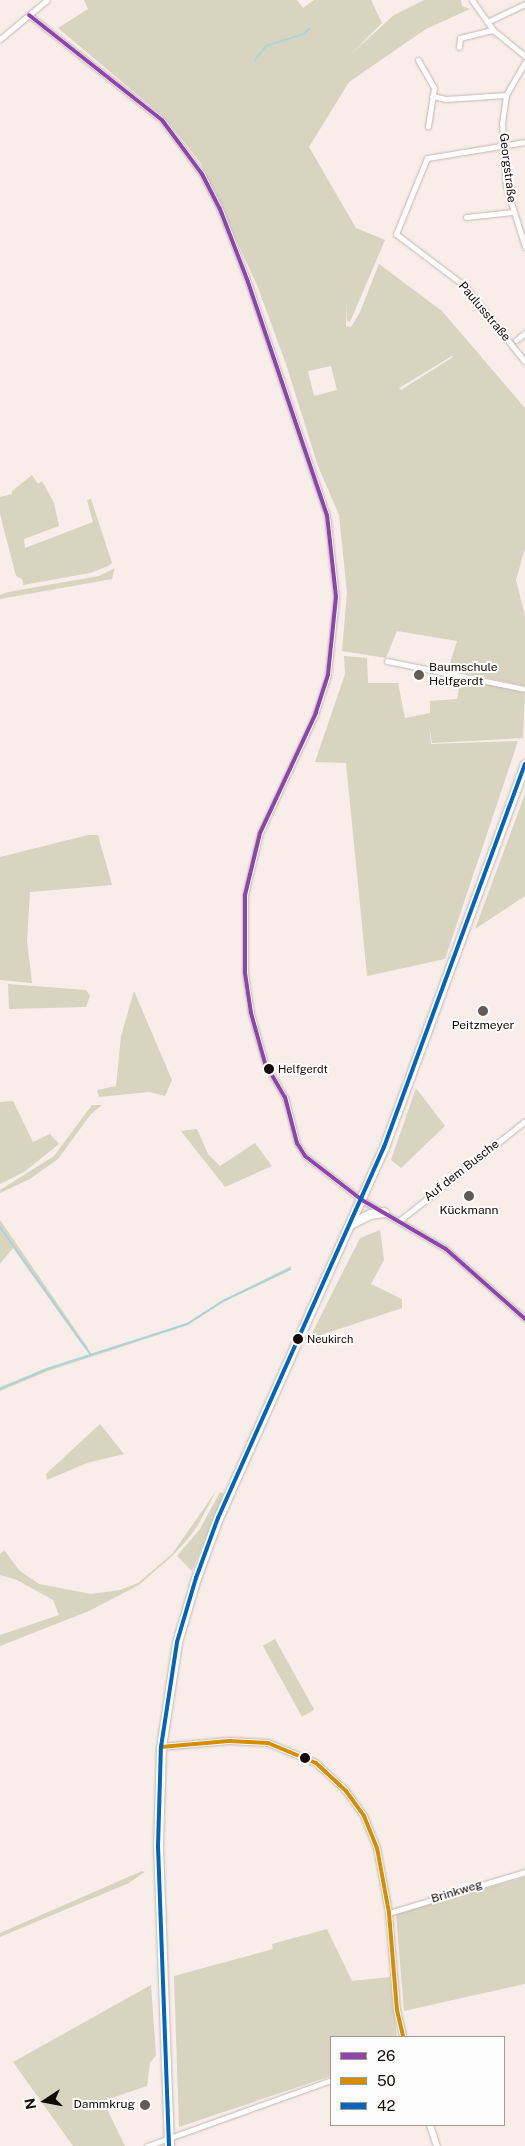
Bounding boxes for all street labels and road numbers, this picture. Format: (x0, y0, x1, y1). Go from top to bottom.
street label: Georgstraße (496, 133, 518, 203)
street label: Paulusstraße (455, 279, 513, 345)
street label: Auf dem Busche (421, 1137, 503, 1205)
street label: Brinkweg (430, 1877, 484, 1907)

